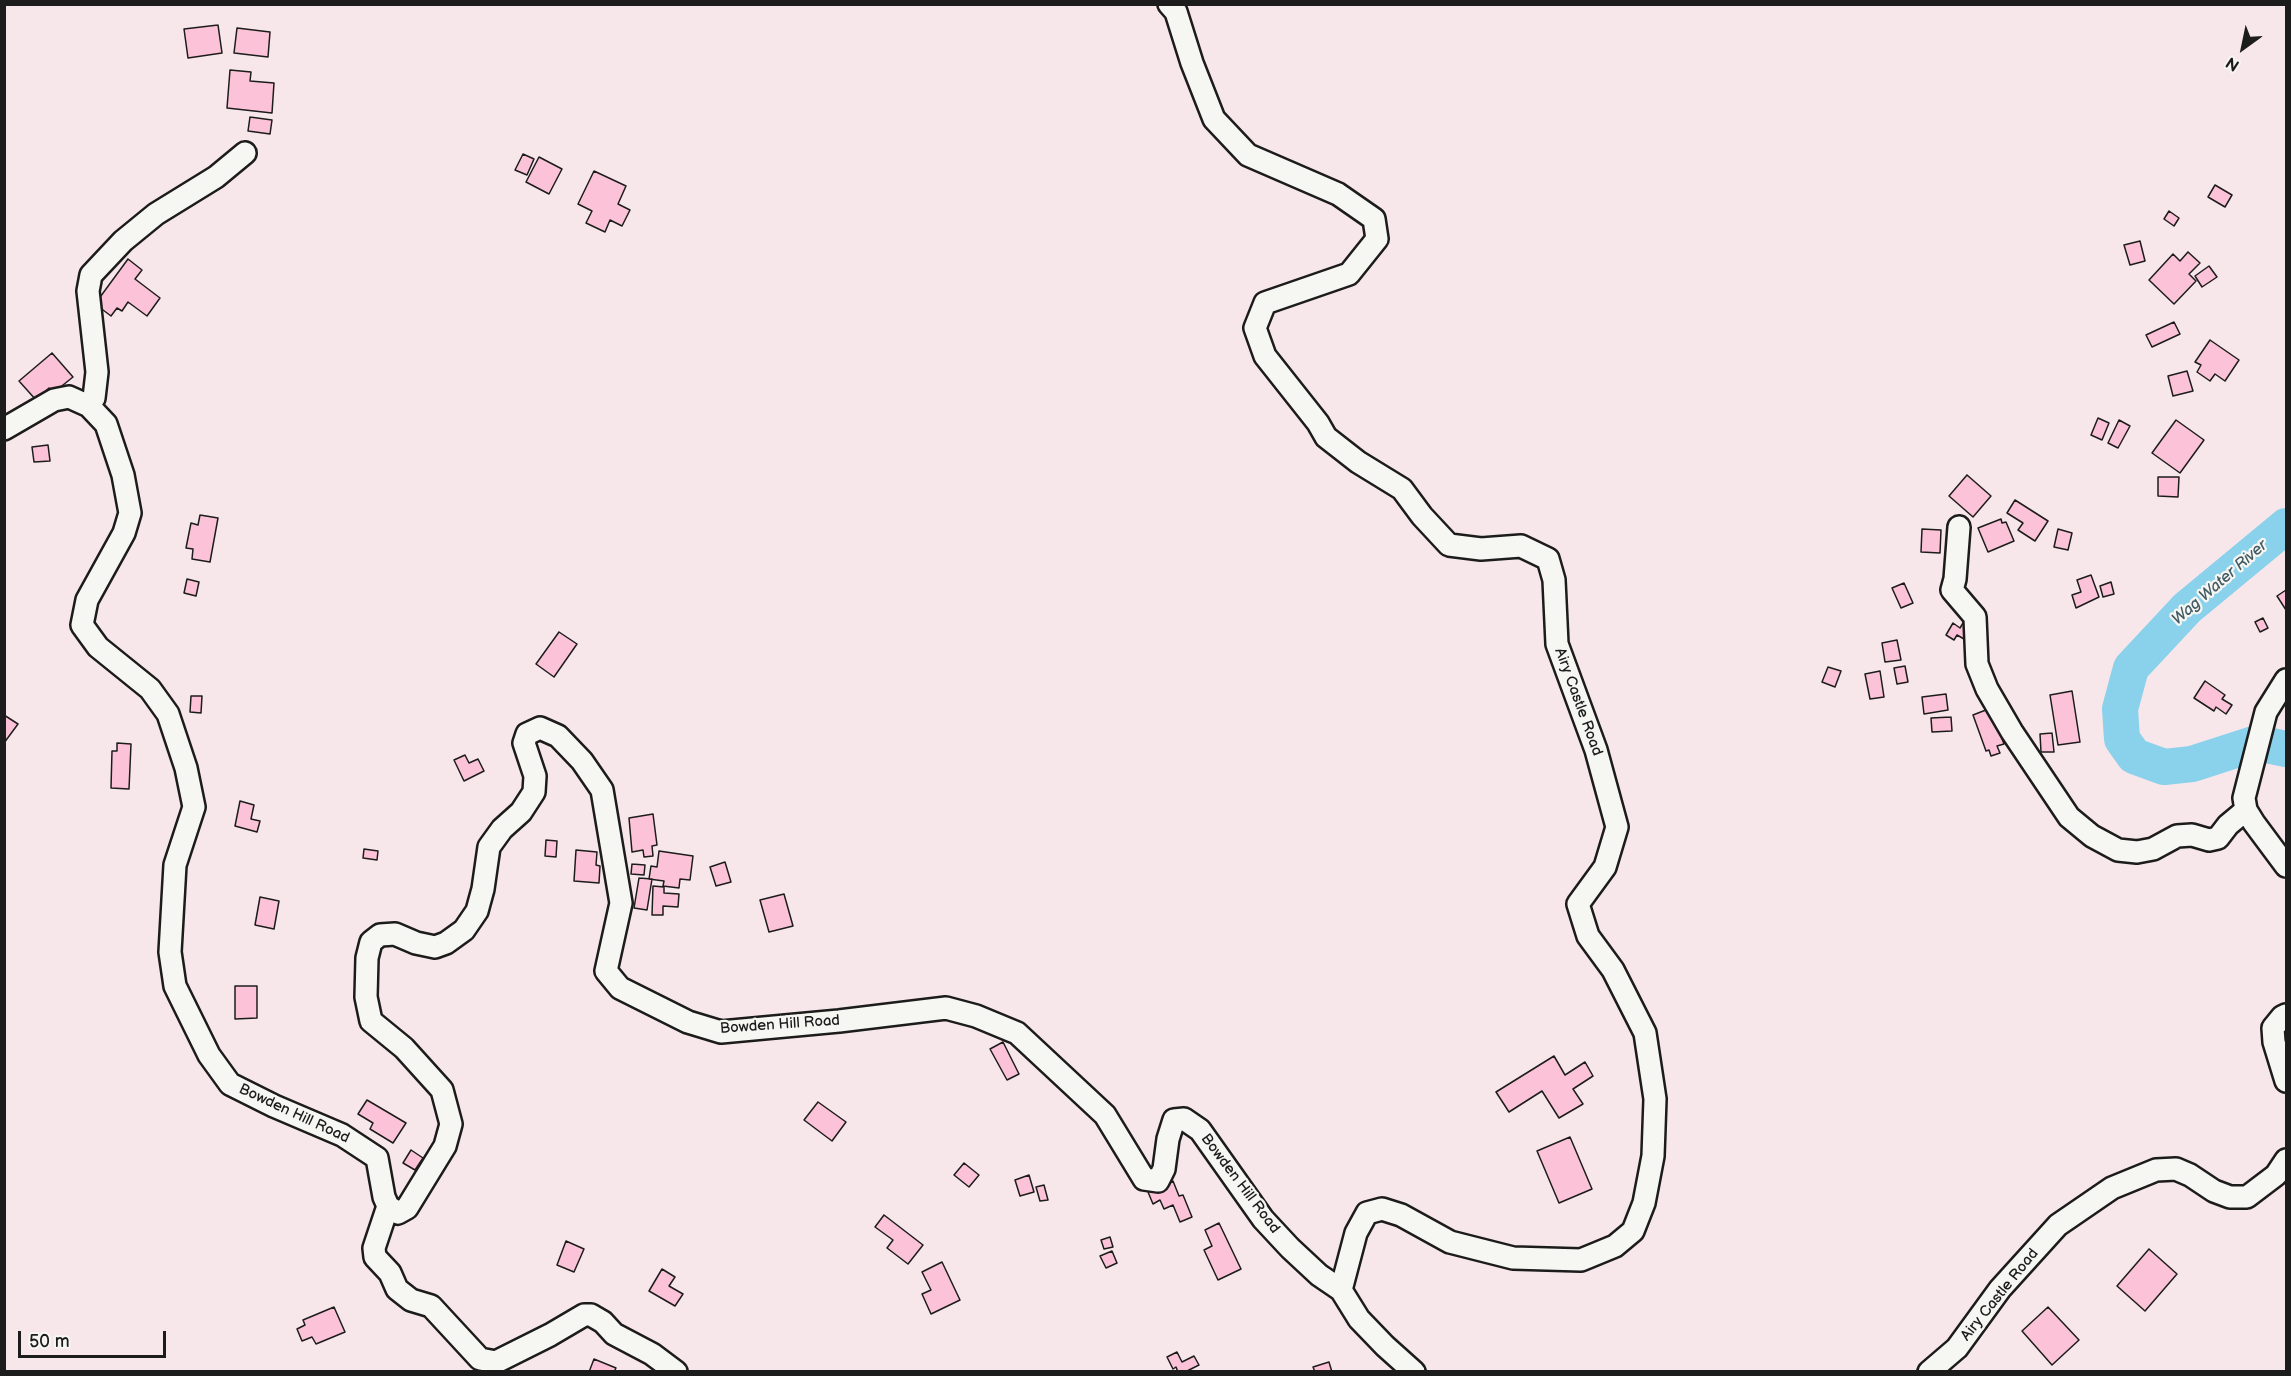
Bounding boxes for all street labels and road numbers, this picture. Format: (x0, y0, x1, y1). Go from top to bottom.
street label: Airy Castle Road (1550, 646, 1606, 758)
street label: Bowden Hill Road (719, 1012, 841, 1038)
street label: Bowden Hill Road (236, 1080, 352, 1148)
street label: Bowden Hill Road (1197, 1131, 1283, 1237)
street label: Airy Castle Road (1957, 1245, 2043, 1345)

